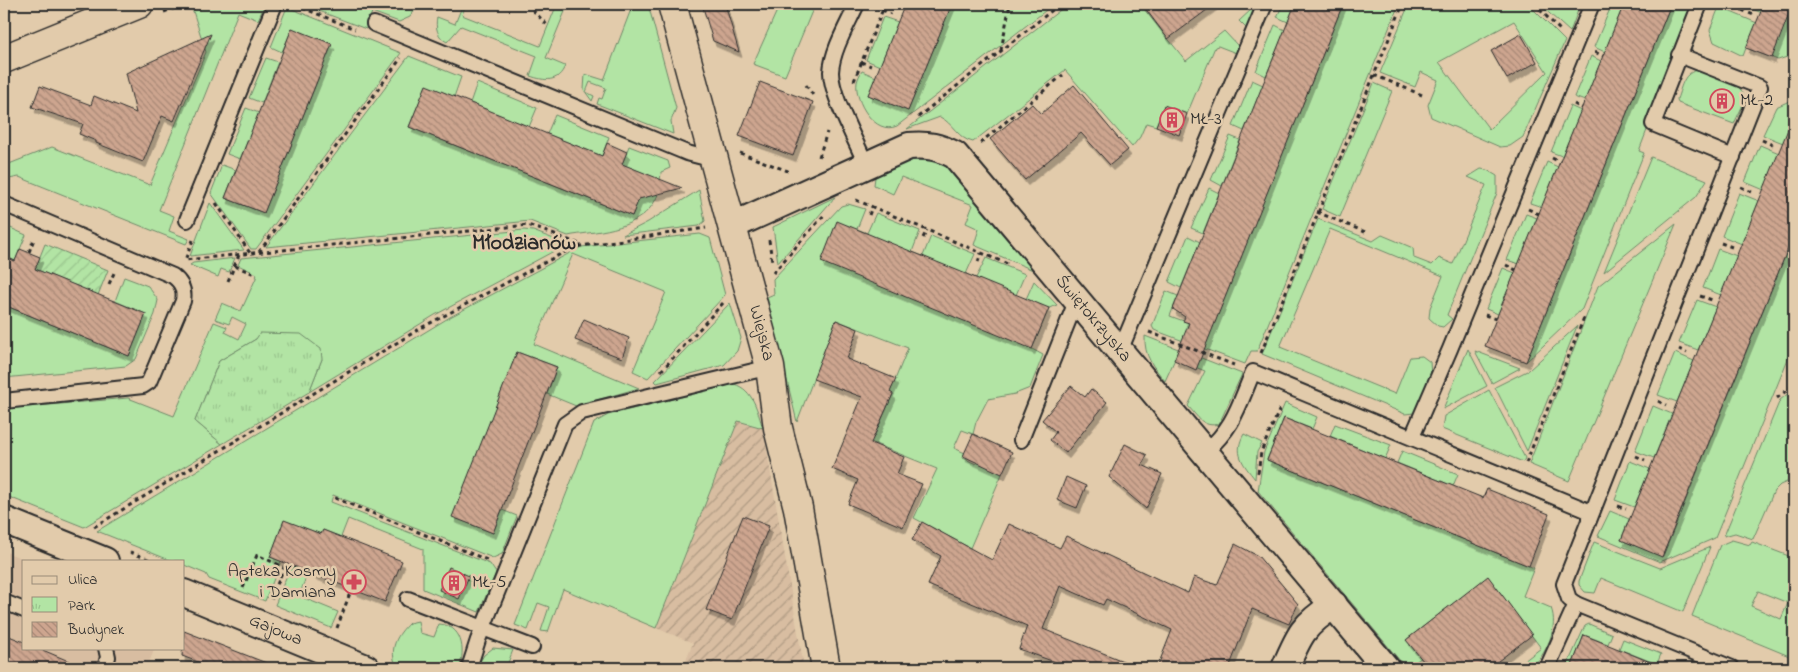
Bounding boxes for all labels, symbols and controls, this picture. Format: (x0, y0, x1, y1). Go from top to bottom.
building icon: MŁ-2 (1709, 88, 1735, 114)
place label: MŁ-2 (1740, 88, 1773, 114)
building icon: MŁ-3 (1159, 107, 1185, 133)
place label: MŁ-3 (1190, 107, 1222, 133)
district label: Młodzianów (472, 228, 576, 260)
street label: Świętokrzyska (1048, 269, 1137, 368)
street label: Wiejska (741, 303, 781, 364)
place label: Apteka Kosmy i Damiana (228, 559, 336, 606)
legend (22, 560, 185, 650)
text: Ulica (68, 569, 97, 591)
pharmacy icon: Apteka Kosmy i Damiana (341, 569, 367, 595)
building icon: MŁ-5 (441, 570, 467, 596)
place label: MŁ-5 (472, 570, 507, 596)
text: Park (68, 595, 96, 617)
street label: Gajowa (245, 608, 306, 653)
text: Budynek (67, 619, 125, 642)

